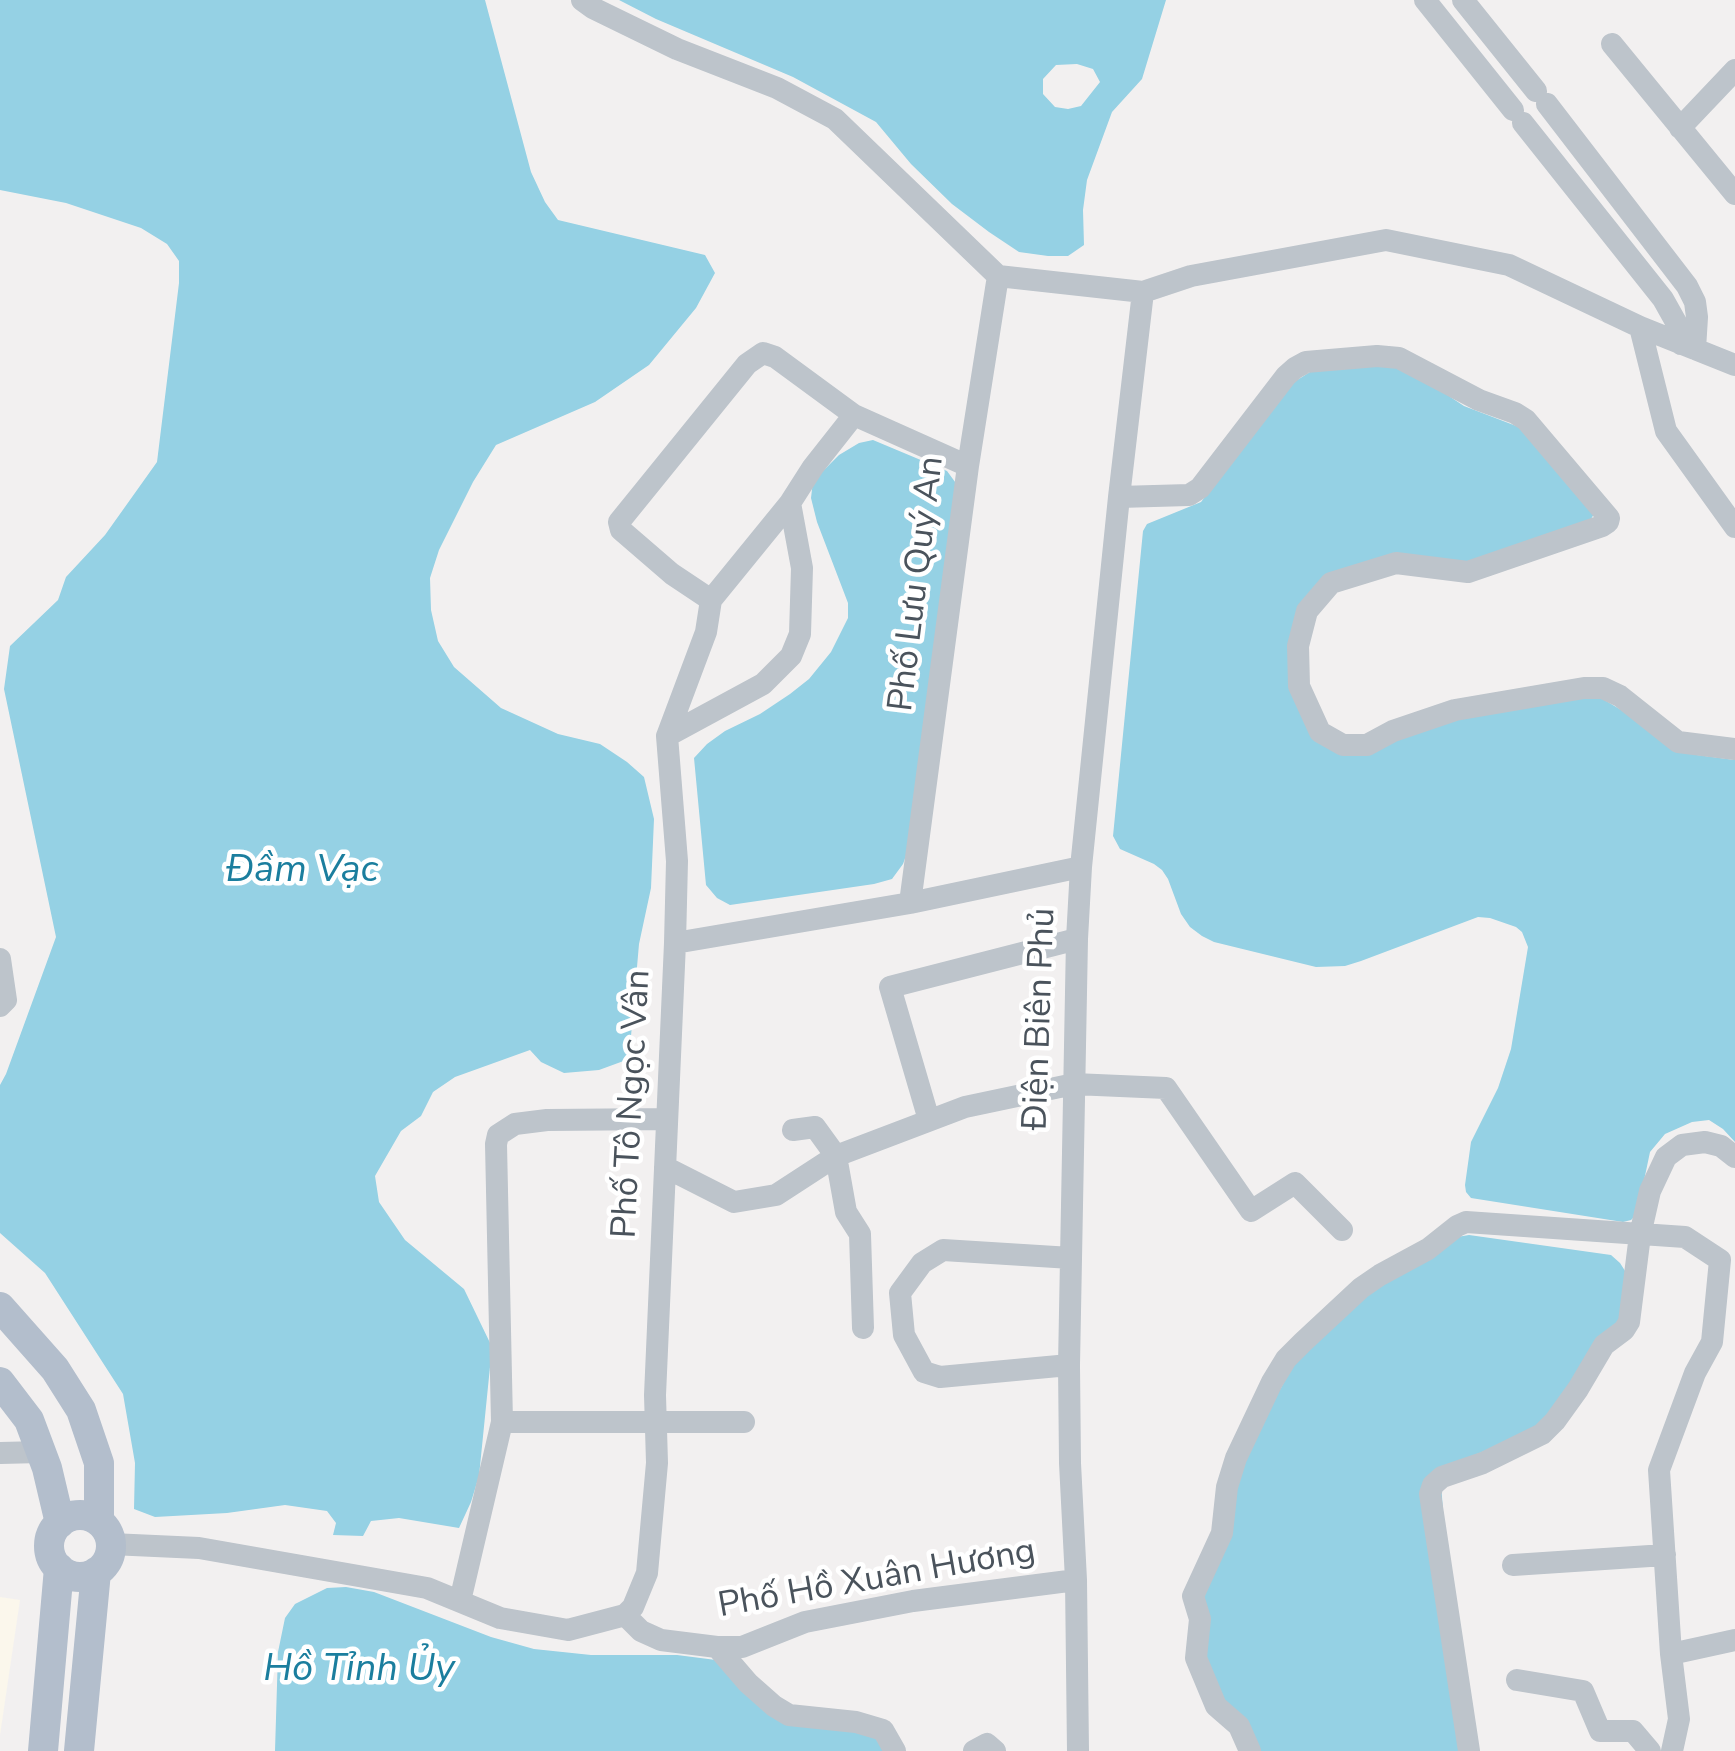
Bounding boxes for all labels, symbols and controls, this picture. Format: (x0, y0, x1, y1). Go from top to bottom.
street label: Phố Lưu Quý An (882, 454, 954, 714)
water label: Đầm Vạc (226, 849, 378, 895)
street label: Điện Biên Phủ (1016, 907, 1066, 1131)
street label: Phố Tô Ngọc Vân (605, 969, 661, 1239)
street label: Phố Hồ Xuân Hương (715, 1531, 1039, 1629)
water label: Hồ Tỉnh Ủy (263, 1648, 455, 1694)

